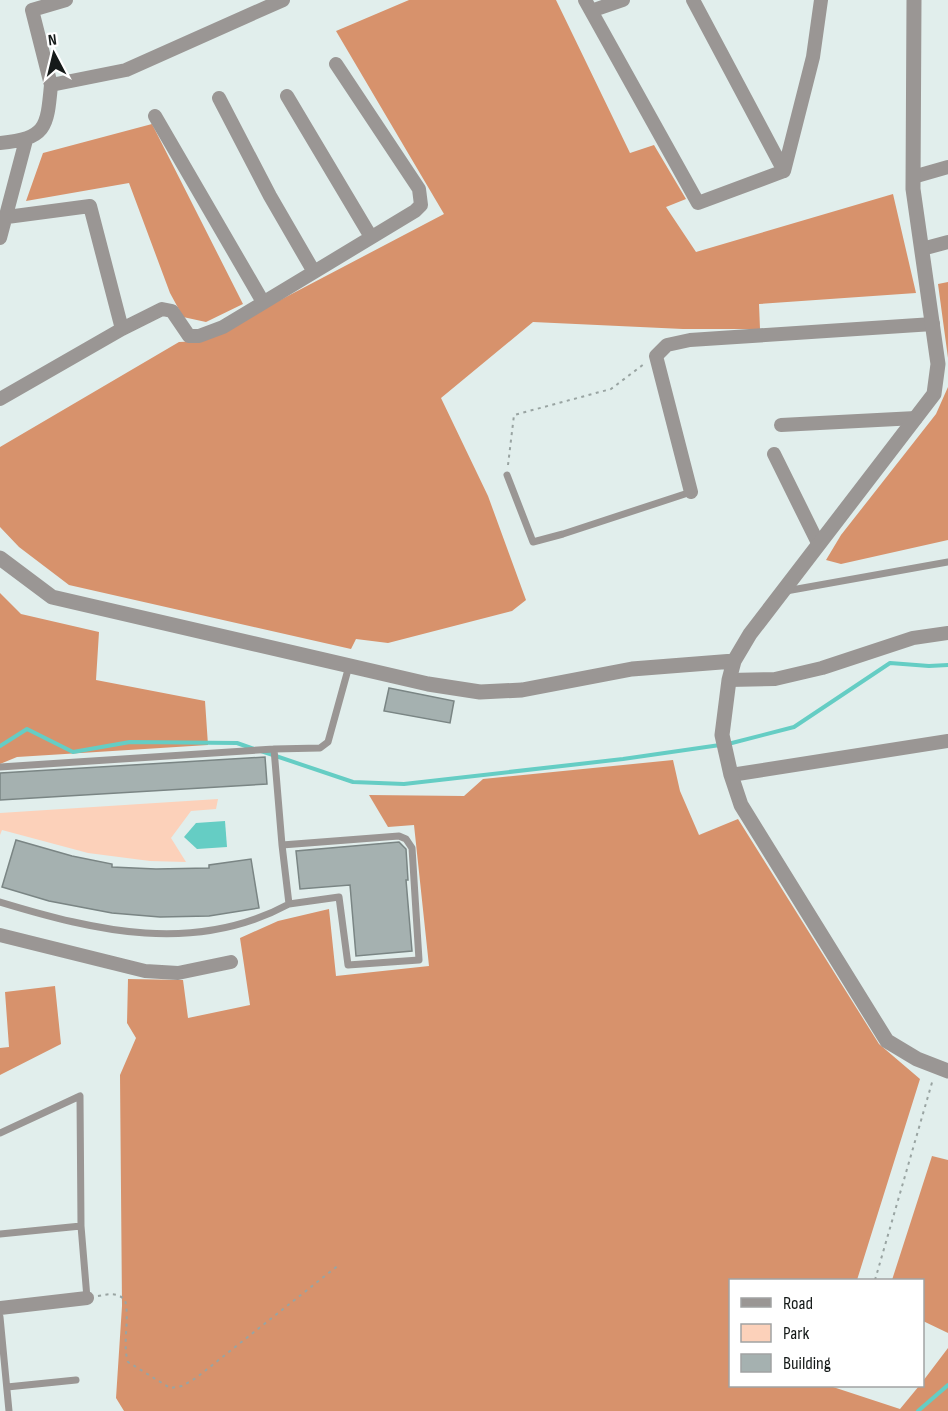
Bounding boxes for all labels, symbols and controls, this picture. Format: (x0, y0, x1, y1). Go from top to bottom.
north arrow (24, 24, 84, 84)
text: N (47, 31, 58, 51)
legend (729, 1279, 924, 1387)
text: Road (783, 1293, 813, 1314)
text: Park (783, 1323, 809, 1344)
text: Building (783, 1353, 831, 1374)

